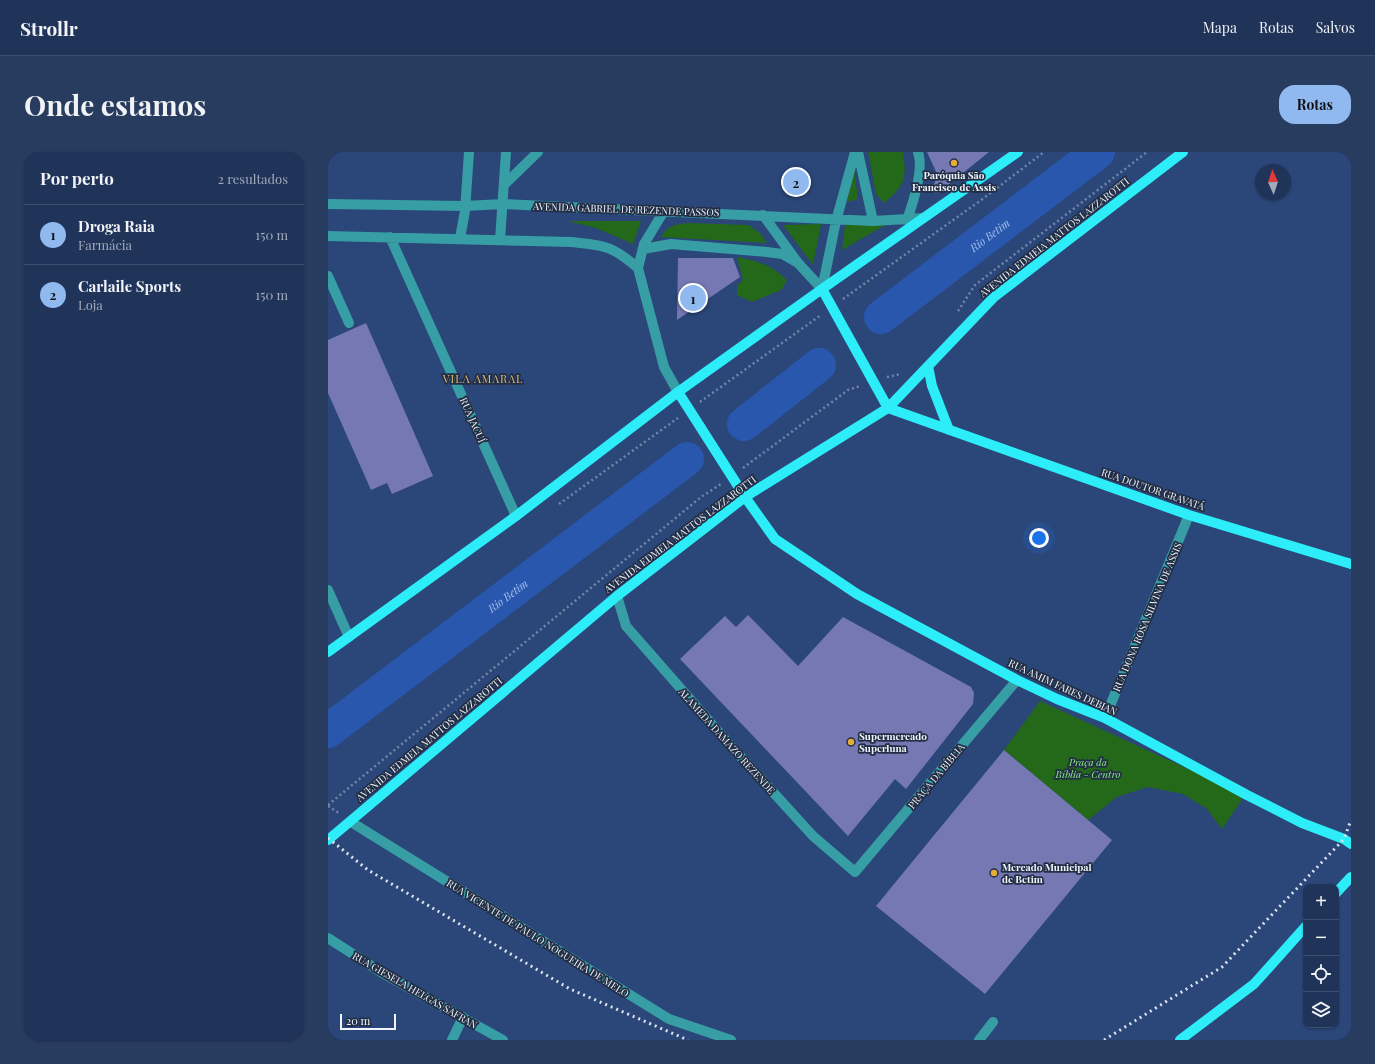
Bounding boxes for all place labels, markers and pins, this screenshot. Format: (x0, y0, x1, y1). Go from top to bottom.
marker: Paróquia São Francisco de Assis (949, 158, 959, 168)
pin: 2 (783, 167, 809, 197)
place label: Paróquia São Francisco de Assis (912, 168, 996, 194)
pin: 1 (680, 283, 706, 313)
place label: Supermercado Superluna (859, 729, 927, 755)
marker: Supermercado Superluna (846, 737, 856, 747)
place label: Mercado Municipal de Betim (1002, 860, 1092, 886)
marker: Mercado Municipal de Betim (989, 868, 999, 878)

